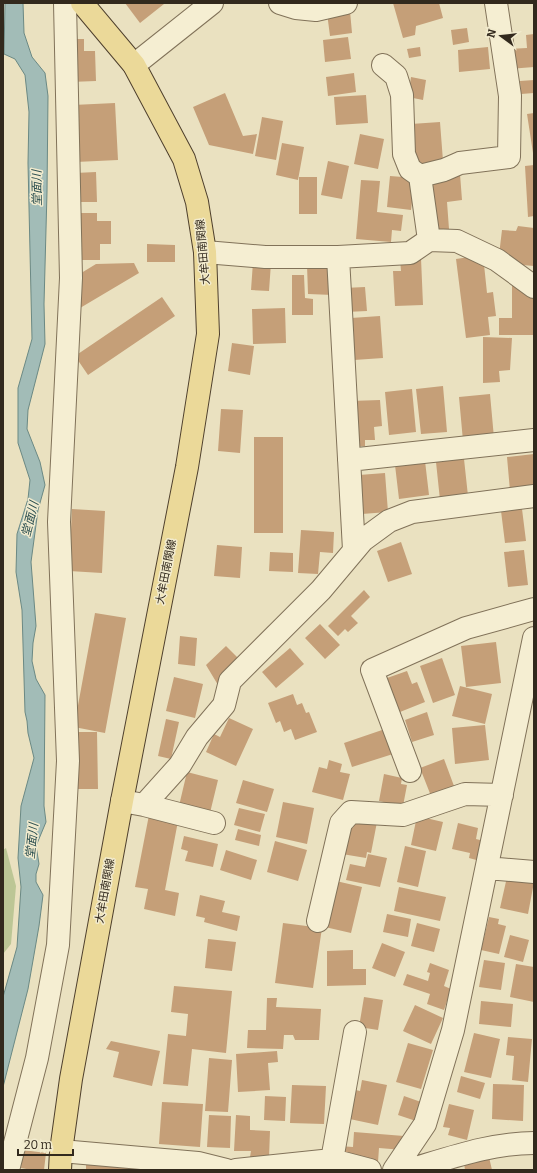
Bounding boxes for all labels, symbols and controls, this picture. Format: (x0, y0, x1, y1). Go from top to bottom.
north arrow (481, 16, 521, 56)
text: N (484, 27, 499, 39)
water label: 堂面川 (30, 168, 44, 206)
street label: 大牟田南関線 (194, 219, 212, 285)
water label: 堂面川 (19, 498, 42, 538)
street label: 大牟田南関線 (153, 538, 179, 606)
water label: 堂面川 (23, 820, 41, 860)
street label: 大牟田南関線 (93, 857, 117, 925)
scale bar (18, 1131, 73, 1157)
text: 20 m (24, 1138, 53, 1152)

